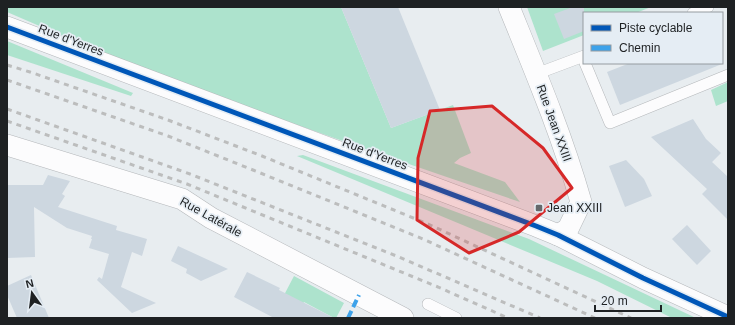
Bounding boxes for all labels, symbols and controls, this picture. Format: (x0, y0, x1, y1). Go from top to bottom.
legend (583, 12, 723, 64)
street label: Rue d'Yerres (36, 21, 106, 59)
text: Piste cyclable (619, 21, 693, 35)
text: Chemin (619, 41, 660, 55)
street label: Rue Jean XXIII (534, 83, 574, 163)
street label: Rue d'Yerres (340, 135, 410, 173)
street label: Rue Latérale (178, 194, 245, 240)
place label: Jean XXIII (547, 201, 602, 215)
marker: Jean XXIII (534, 203, 544, 213)
north arrow (12, 273, 52, 313)
text: N (24, 277, 35, 290)
scale bar (595, 287, 661, 313)
text: 20 m (601, 294, 628, 308)

